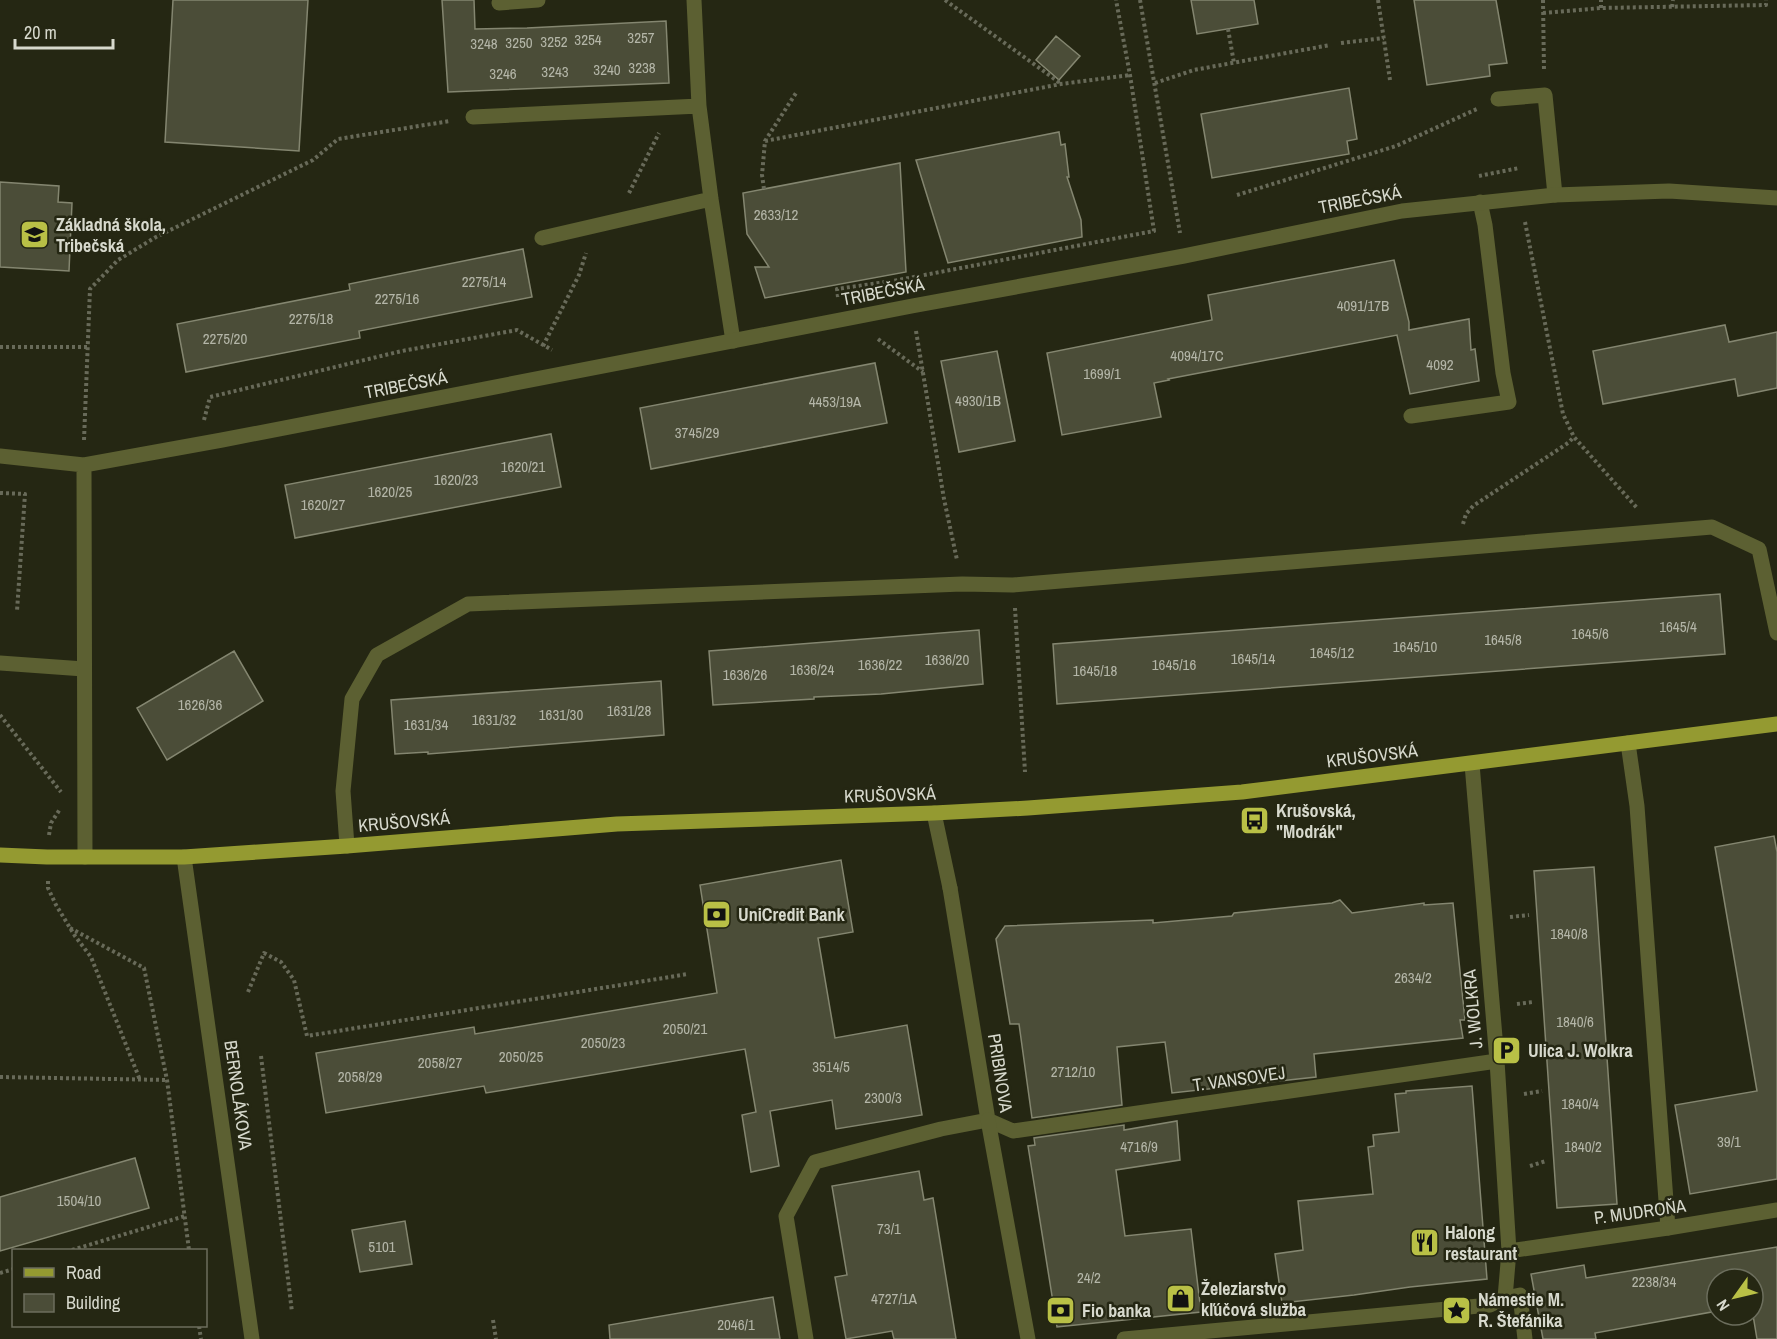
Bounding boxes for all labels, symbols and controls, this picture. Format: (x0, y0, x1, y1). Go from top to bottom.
scale bar (15, 12, 112, 50)
text: 20 m (24, 20, 57, 45)
house number: 3257 (627, 27, 655, 48)
house number: 3254 (574, 29, 602, 50)
house number: 3252 (540, 31, 568, 52)
house number: 3250 (505, 32, 533, 53)
house number: 3248 (470, 33, 498, 54)
house number: 3238 (628, 57, 656, 78)
house number: 3240 (593, 59, 621, 80)
house number: 3243 (541, 61, 569, 82)
house number: 3246 (489, 63, 517, 84)
street label: TRIBEČSKÁ (1316, 179, 1403, 220)
house number: 2633/12 (754, 204, 798, 225)
place label: Základná škola, Tribečská (56, 212, 166, 258)
school or university icon: Základná škola, Tribečská (19, 219, 51, 251)
house number: 2275/14 (462, 271, 506, 292)
street label: TRIBEČSKÁ (839, 271, 926, 312)
house number: 2275/16 (375, 288, 419, 309)
house number: 4091/17B (1337, 295, 1389, 316)
house number: 2275/18 (289, 308, 333, 329)
house number: 2275/20 (203, 328, 247, 349)
house number: 4094/17C (1170, 345, 1224, 366)
house number: 4092 (1426, 354, 1454, 375)
house number: 1699/1 (1083, 363, 1121, 384)
street label: TRIBEČSKÁ (362, 364, 449, 405)
house number: 4930/1B (955, 390, 1001, 411)
house number: 4453/19A (809, 391, 862, 412)
house number: 3745/29 (675, 422, 719, 443)
house number: 1620/21 (501, 456, 545, 477)
house number: 1620/23 (434, 469, 478, 490)
house number: 1620/25 (368, 481, 412, 502)
house number: 1620/27 (301, 494, 345, 515)
house number: 1645/4 (1659, 616, 1697, 637)
house number: 1645/6 (1571, 623, 1609, 644)
house number: 1645/8 (1484, 629, 1522, 650)
house number: 1645/10 (1393, 636, 1437, 657)
house number: 1645/12 (1310, 642, 1354, 663)
house number: 1645/14 (1231, 648, 1275, 669)
house number: 1636/20 (925, 649, 969, 670)
house number: 1636/22 (858, 654, 902, 675)
house number: 1645/16 (1152, 654, 1196, 675)
house number: 1636/24 (790, 659, 834, 680)
house number: 1645/18 (1073, 660, 1117, 681)
house number: 1636/26 (723, 664, 767, 685)
house number: 1626/36 (178, 694, 222, 715)
house number: 1631/28 (607, 700, 651, 721)
house number: 1631/30 (539, 704, 583, 725)
house number: 1631/32 (472, 709, 516, 730)
house number: 1631/34 (404, 714, 448, 735)
street label: KRUŠOVSKÁ (1325, 737, 1419, 774)
street label: KRUŠOVSKÁ (844, 780, 936, 809)
place label: Krušovská, "Modrák" (1276, 798, 1356, 844)
street label: KRUŠOVSKÁ (357, 805, 451, 838)
bus stop icon: Krušovská, "Modrák" (1239, 805, 1271, 837)
bank icon: UniCredit Bank (701, 899, 733, 931)
place label: UniCredit Bank (738, 902, 845, 927)
house number: 1840/8 (1550, 923, 1588, 944)
house number: 2634/2 (1394, 967, 1432, 988)
street label: J. WOLKRA (1457, 968, 1488, 1050)
house number: 1840/6 (1556, 1011, 1594, 1032)
house number: 2050/21 (663, 1018, 707, 1039)
house number: 2050/23 (581, 1032, 625, 1053)
street label: PRIBINOVA (982, 1032, 1019, 1114)
parking icon: Ulica J. Wolkra (1491, 1035, 1523, 1067)
street label: BERNOLÁKOVA (218, 1038, 259, 1152)
place label: Ulica J. Wolkra (1528, 1038, 1634, 1063)
house number: 2050/25 (499, 1046, 543, 1067)
house number: 2058/27 (418, 1052, 462, 1073)
house number: 3514/5 (812, 1056, 850, 1077)
street label: T. VANSOVEJ (1191, 1060, 1287, 1097)
house number: 2712/10 (1051, 1061, 1095, 1082)
house number: 2058/29 (338, 1066, 382, 1087)
house number: 2300/3 (864, 1087, 902, 1108)
house number: 1840/4 (1561, 1093, 1599, 1114)
house number: 39/1 (1717, 1131, 1741, 1152)
house number: 4716/9 (1120, 1136, 1158, 1157)
house number: 1840/2 (1564, 1136, 1602, 1157)
house number: 1504/10 (57, 1190, 101, 1211)
street label: P. MUDROŇA (1592, 1193, 1688, 1230)
house number: 73/1 (877, 1218, 901, 1239)
place label: Halong restaurant (1445, 1220, 1517, 1266)
restaurant icon: Halong restaurant (1408, 1227, 1440, 1259)
house number: 5101 (368, 1236, 396, 1257)
legend (12, 1249, 207, 1327)
text: Road (66, 1260, 101, 1285)
house number: 24/2 (1077, 1267, 1101, 1288)
north arrow (1705, 1267, 1765, 1327)
house number: 2238/34 (1632, 1271, 1676, 1292)
place label: Železiarstvo kľúčová služba (1201, 1276, 1307, 1322)
shop icon: Železiarstvo kľúčová služba (1164, 1283, 1196, 1315)
place label: Námestie M. R. Štefánika (1478, 1287, 1564, 1333)
house number: 4727/1A (871, 1288, 918, 1309)
text: Building (66, 1290, 121, 1315)
place icon: Námestie M. R. Štefánika (1441, 1294, 1473, 1326)
bank icon: Fio banka (1045, 1295, 1077, 1327)
text: N (1711, 1295, 1734, 1315)
place label: Fio banka (1082, 1298, 1152, 1323)
house number: 2046/1 (717, 1314, 755, 1335)

